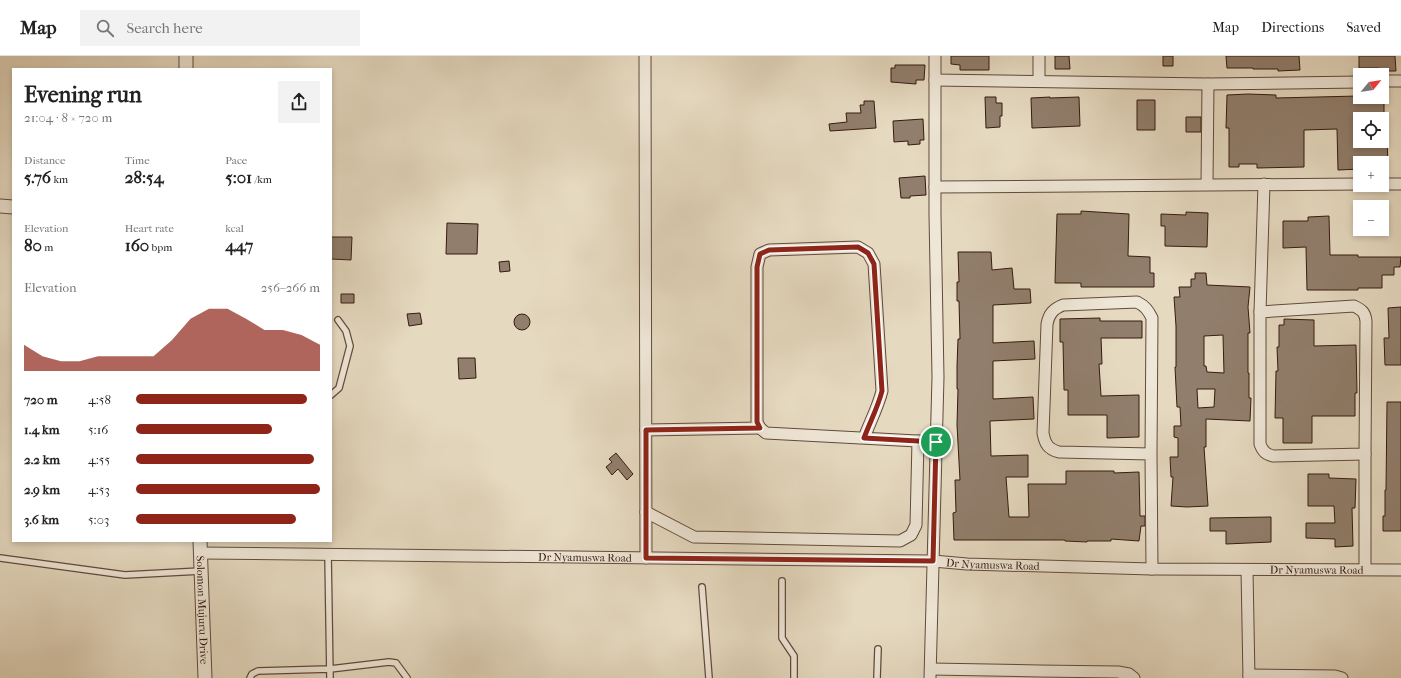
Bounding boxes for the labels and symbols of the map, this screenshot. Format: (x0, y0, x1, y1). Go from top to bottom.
north arrow (1353, 68, 1389, 104)
pin (919, 425, 953, 459)
street label: Dr Nyamuswa Road (538, 550, 633, 564)
street label: Solomon Mujuru Drive (194, 555, 211, 665)
street label: Dr Nyamuswa Road (945, 556, 1041, 572)
street label: Dr Nyamuswa Road (1270, 563, 1365, 576)

